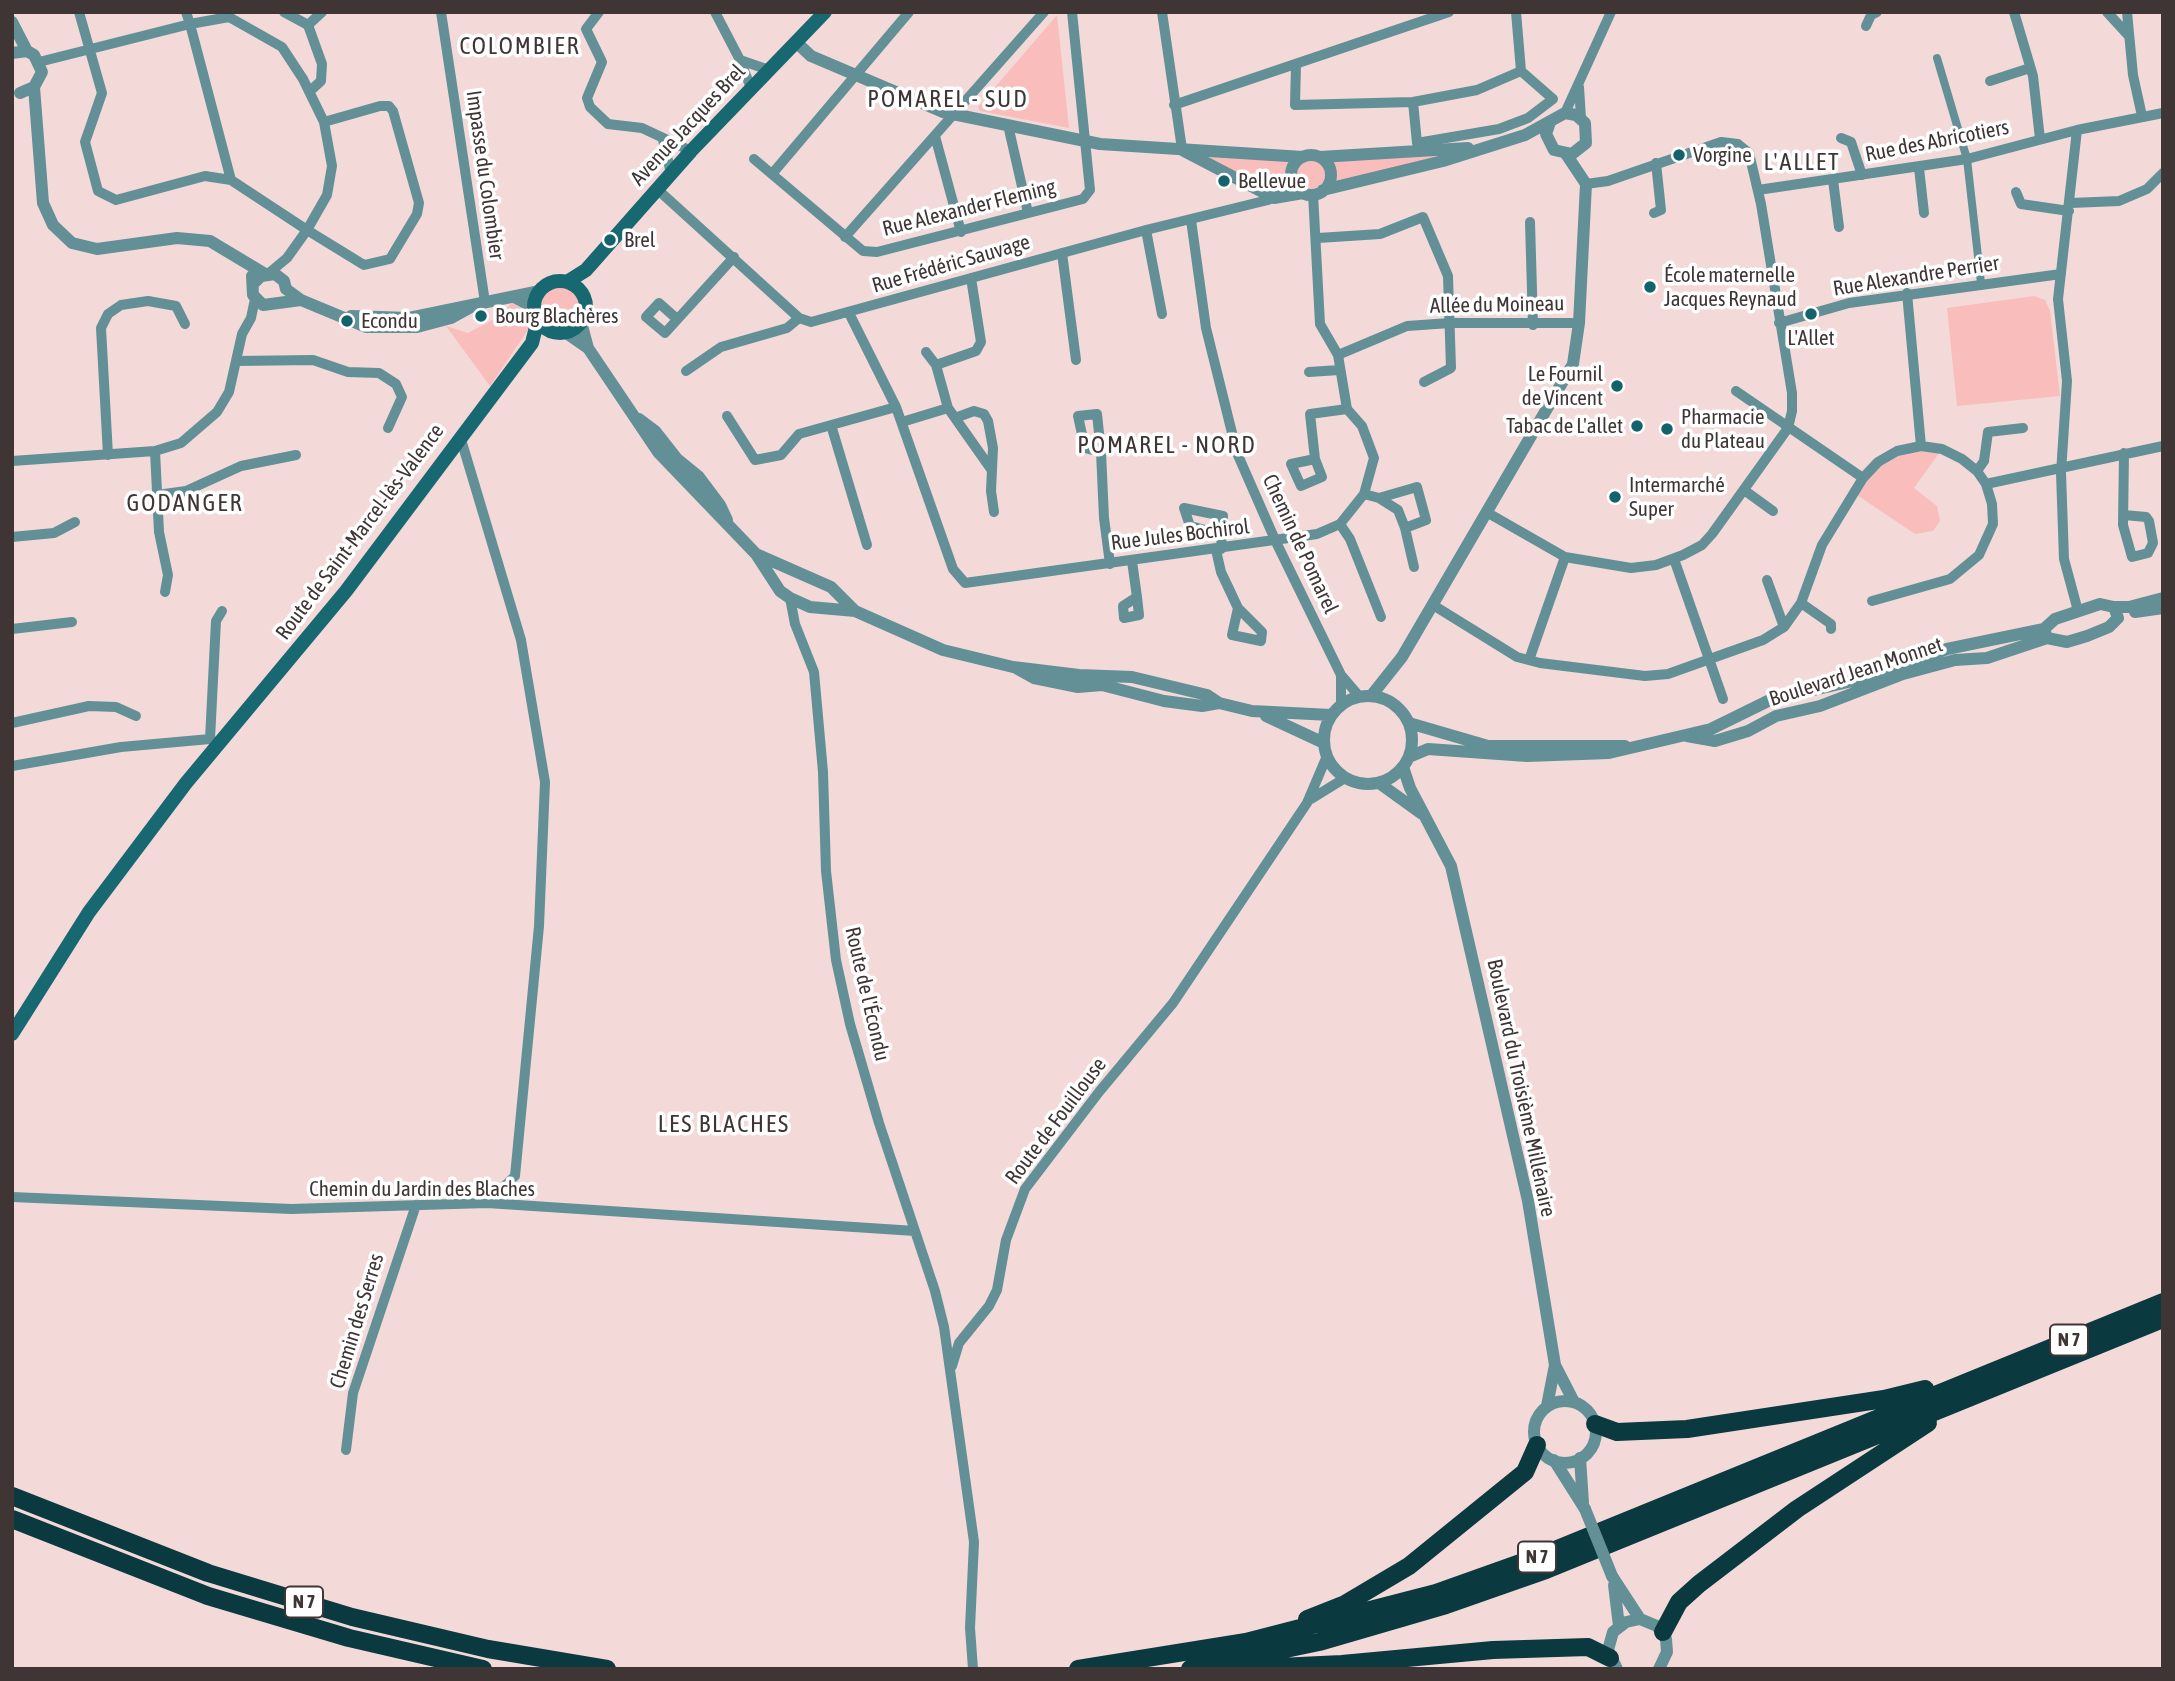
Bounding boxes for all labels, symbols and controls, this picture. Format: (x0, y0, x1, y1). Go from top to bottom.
district label: COLOMBIER (461, 32, 579, 60)
street label: Avenue Jacques Brel (625, 59, 751, 191)
district label: POMAREL - SUD (869, 85, 1027, 113)
street label: Impasse du Colombier (461, 89, 509, 261)
street label: Rue des Abricotiers (1863, 115, 2011, 167)
place label: Vorgine (1693, 142, 1752, 168)
marker: Vorgine (1671, 147, 1687, 163)
district label: L'ALLET (1764, 148, 1840, 176)
place label: Bellevue (1238, 168, 1306, 194)
marker: Bellevue (1216, 173, 1232, 189)
street label: Rue Alexander Fleming (880, 174, 1058, 242)
place label: Brel (624, 227, 655, 253)
street label: Rue Frédéric Sauvage (869, 229, 1033, 299)
marker: Brel (602, 232, 618, 248)
street label: Rue Alexandre Perrier (1831, 250, 2001, 302)
place label: École maternelle Jacques Reynaud (1664, 262, 1797, 312)
marker: École maternelle Jacques Reynaud (1642, 279, 1658, 295)
street label: Allée du Moineau (1430, 291, 1564, 319)
place label: Bourg Blachères (495, 303, 618, 329)
marker: L'Allet (1803, 306, 1819, 322)
place label: Econdu (361, 308, 418, 334)
marker: Bourg Blachères (473, 308, 489, 324)
marker: Econdu (339, 313, 355, 329)
place label: L'Allet (1787, 325, 1835, 351)
place label: Le Fournil de Vincent (1522, 361, 1603, 411)
marker: Le Fournil de Vincent (1609, 378, 1625, 394)
place label: Pharmacie du Plateau (1681, 404, 1765, 454)
place label: Tabac de L'allet (1506, 413, 1623, 439)
marker: Tabac de L'allet (1629, 418, 1645, 434)
street label: Route de Saint-Marcel-lès-Valence (271, 419, 449, 645)
marker: Pharmacie du Plateau (1659, 421, 1675, 437)
district label: POMAREL - NORD (1079, 431, 1255, 459)
street label: Chemin de Pomarel (1257, 470, 1343, 618)
place label: Intermarché Super (1629, 472, 1725, 522)
district label: GODANGER (127, 489, 243, 517)
marker: Intermarché Super (1607, 489, 1623, 505)
street label: Rue Jules Bochirol (1109, 514, 1251, 556)
street label: Boulevard Jean Monnet (1766, 632, 1946, 712)
street label: Route de l'Écondu (839, 924, 895, 1064)
street label: Boulevard du Troisième Millénaire (1481, 957, 1561, 1219)
street label: Route de Fouillouse (1000, 1053, 1112, 1189)
district label: LES BLACHES (659, 1110, 789, 1138)
street label: Chemin du Jardin des Blaches (309, 1176, 535, 1202)
street label: Chemin des Serres (325, 1251, 389, 1391)
road number: N 7 (2050, 1324, 2088, 1356)
road number: N 7 (1518, 1541, 1556, 1572)
road number: N 7 (285, 1586, 323, 1618)

